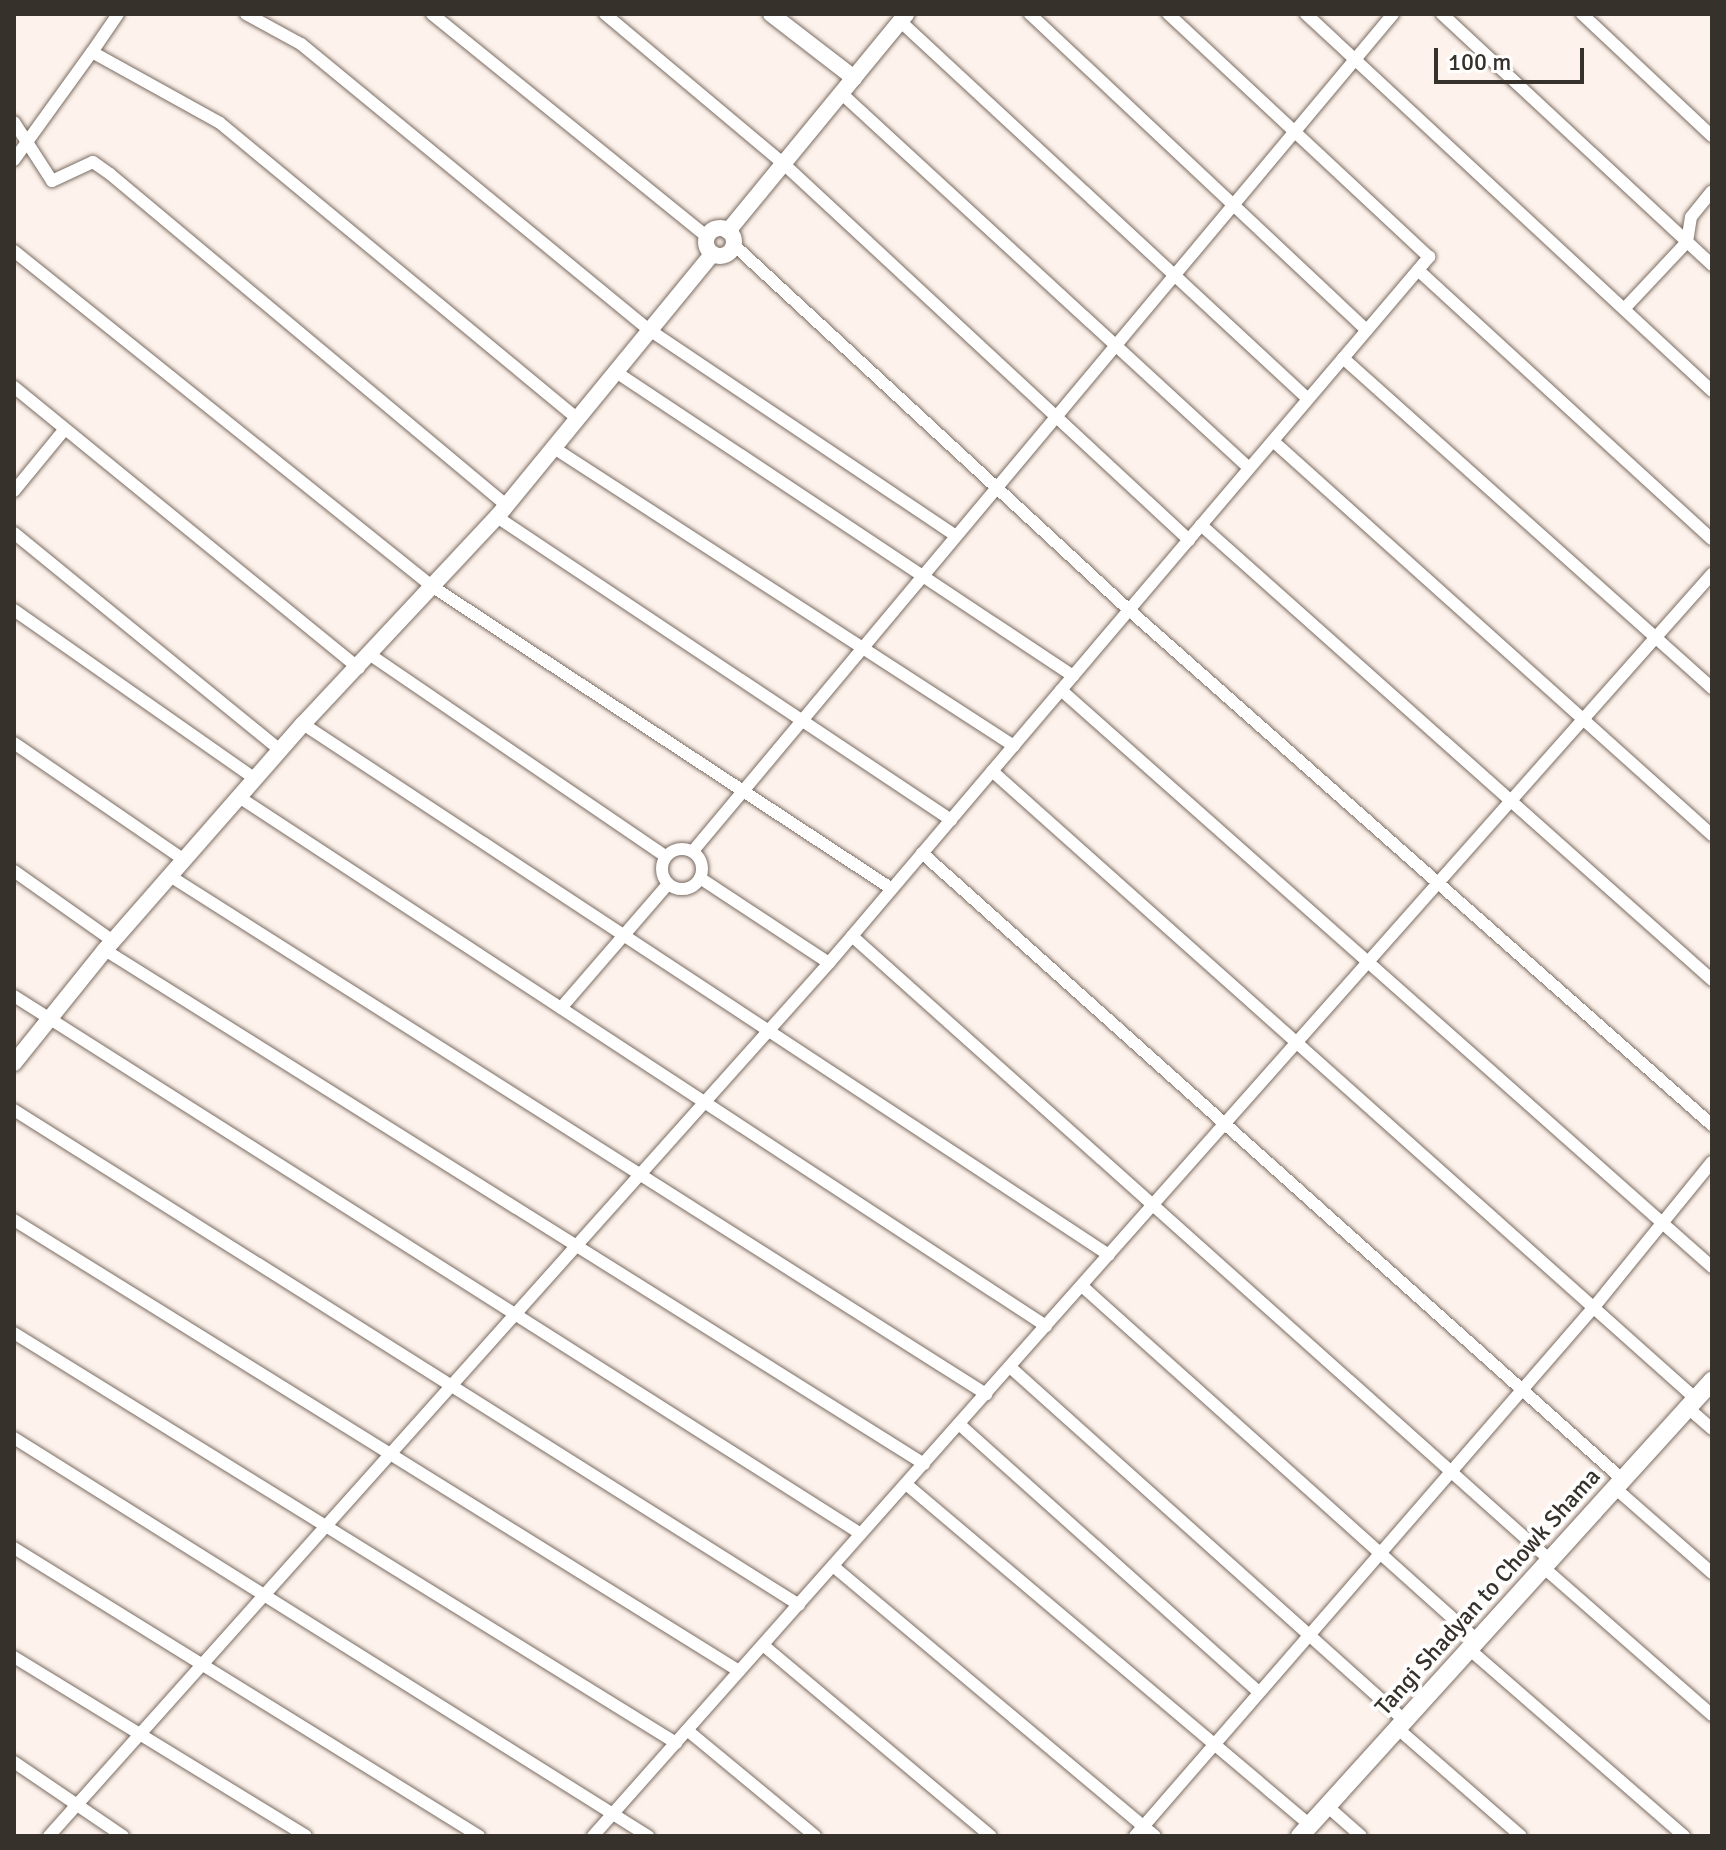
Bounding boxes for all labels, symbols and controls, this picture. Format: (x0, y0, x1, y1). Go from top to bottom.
scale bar (1438, 32, 1588, 82)
text: 100 m (1448, 47, 1511, 77)
street label: Tangi Shadyan to Chowk Shama (1369, 1462, 1607, 1722)

